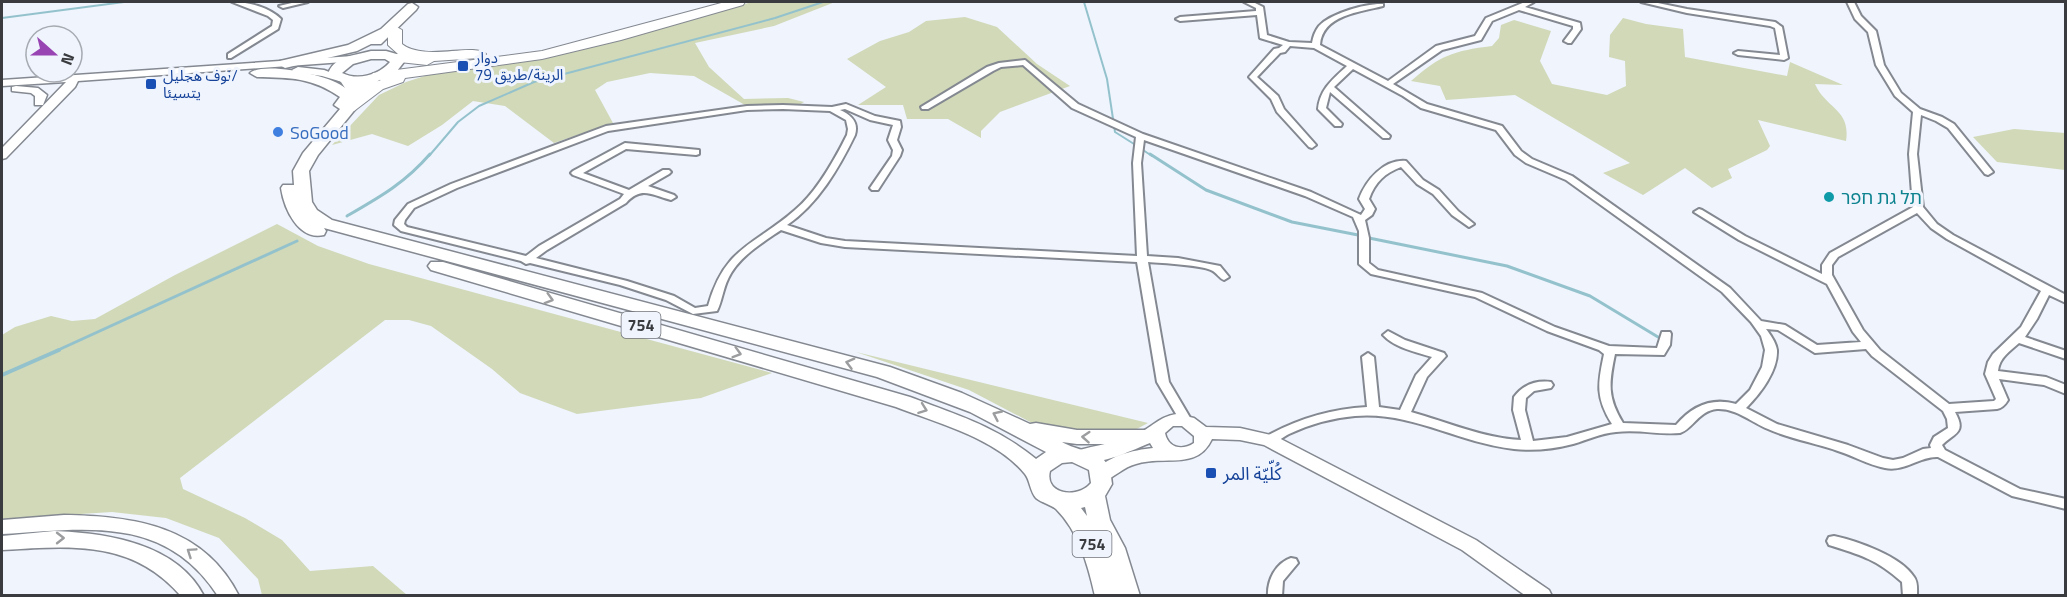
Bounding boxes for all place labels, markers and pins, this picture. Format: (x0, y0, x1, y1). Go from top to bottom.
place label: دوار الرينة/طريق 79 (474, 46, 563, 86)
marker: دوار الرينة/طريق 79 (456, 59, 470, 73)
place label: نوف هجليل/ يتسيئا (163, 64, 238, 104)
marker: نوف هجليل/ يتسيئا (144, 77, 158, 91)
place label: SoGood (290, 119, 349, 146)
marker: SoGood (271, 125, 285, 139)
place label: תל גת חפר (1841, 184, 1922, 211)
marker: תל גת חפר (1822, 190, 1836, 204)
place label: كُلّيّة المر (1222, 459, 1282, 487)
marker: كُلّيّة المر (1204, 466, 1218, 480)

